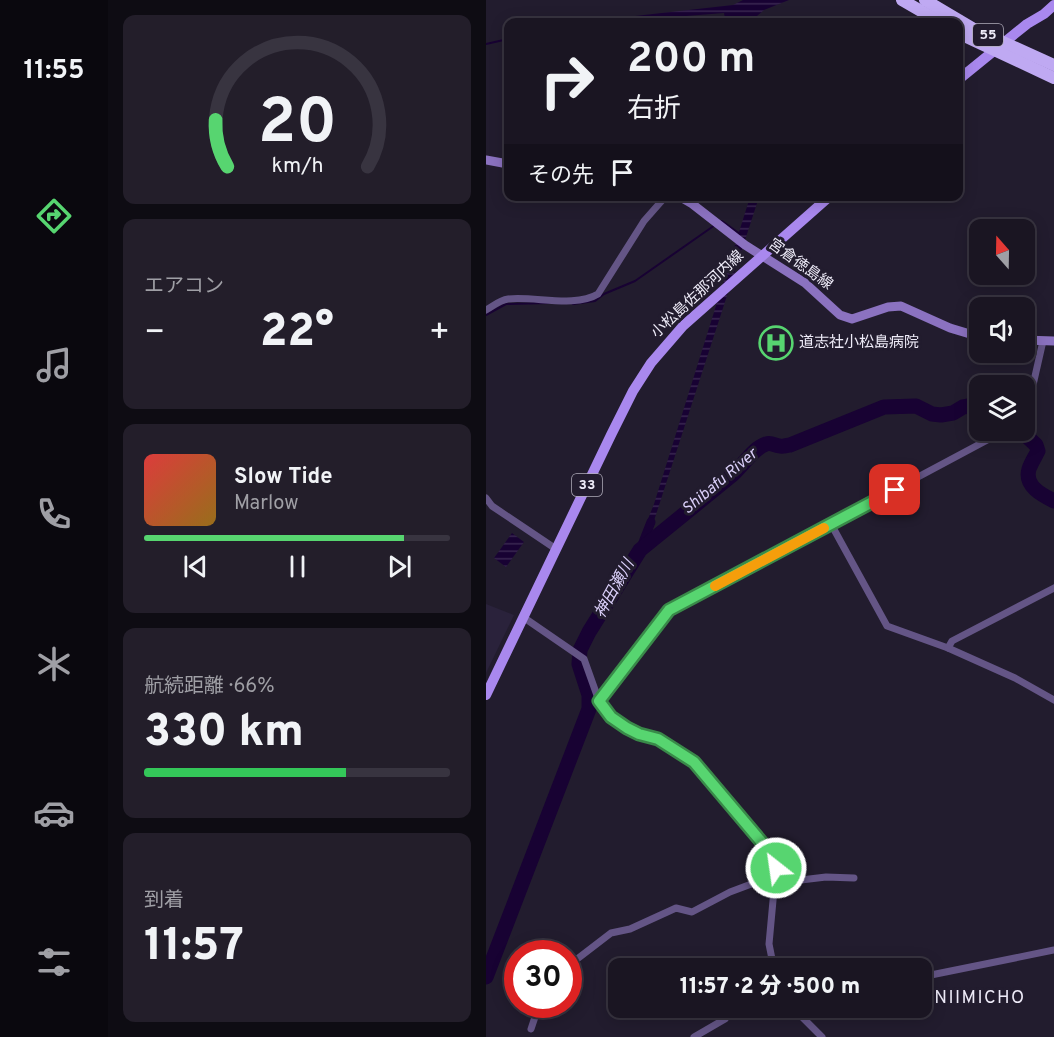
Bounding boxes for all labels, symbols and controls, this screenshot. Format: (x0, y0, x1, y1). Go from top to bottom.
road number: 55 (973, 24, 1003, 46)
text: 200 m (627, 34, 755, 87)
icon: right (528, 42, 606, 120)
text: 11:55 (23, 54, 85, 88)
text: 20 (257, 86, 337, 165)
text: 右折 (627, 93, 681, 127)
text: km/h (271, 153, 323, 180)
icon: arrive (606, 156, 639, 189)
text: その先 (528, 163, 594, 190)
icon: directions (33, 195, 75, 237)
north arrow (969, 219, 1035, 285)
map controls (969, 219, 1035, 441)
street label: 宮倉徳島線 (764, 235, 836, 295)
street label: 小松島佐那河内線 (648, 247, 748, 343)
text: エアコン (144, 274, 224, 300)
button: sound (969, 297, 1035, 363)
text: 22° (260, 305, 334, 362)
text: − (144, 313, 165, 355)
text: + (429, 313, 450, 355)
hospital icon: 道志社小松島病院 (758, 325, 794, 361)
place label: 道志社小松島病院 (799, 334, 919, 353)
icon: music (33, 344, 75, 386)
button: layers (969, 375, 1035, 441)
water label: Shibafu River (678, 443, 763, 519)
text: Slow Tide (234, 464, 333, 491)
pin (869, 464, 920, 515)
icon: arrive (878, 473, 911, 506)
road number: 33 (572, 474, 602, 496)
text: Marlow (234, 491, 298, 517)
icon: phone (33, 493, 75, 535)
icon: previous (179, 550, 212, 583)
icon: pause (281, 550, 314, 583)
icon: next (383, 550, 416, 583)
water label: 神田瀬川 (591, 554, 640, 622)
icon: climate (33, 643, 75, 685)
text: 航続距離 · 66% (144, 674, 275, 700)
text: 330 km (144, 705, 304, 762)
icon: car (33, 792, 75, 834)
position arrow (744, 836, 808, 900)
text: 到着 (144, 888, 184, 914)
text: 11:57 (144, 919, 244, 976)
speed limit sign: 30 (504, 940, 582, 1018)
icon: filters (33, 941, 75, 983)
text: 11:57 · 2 分 · 500 m (680, 974, 860, 1001)
district label: NIIMICHO (934, 987, 1026, 1010)

